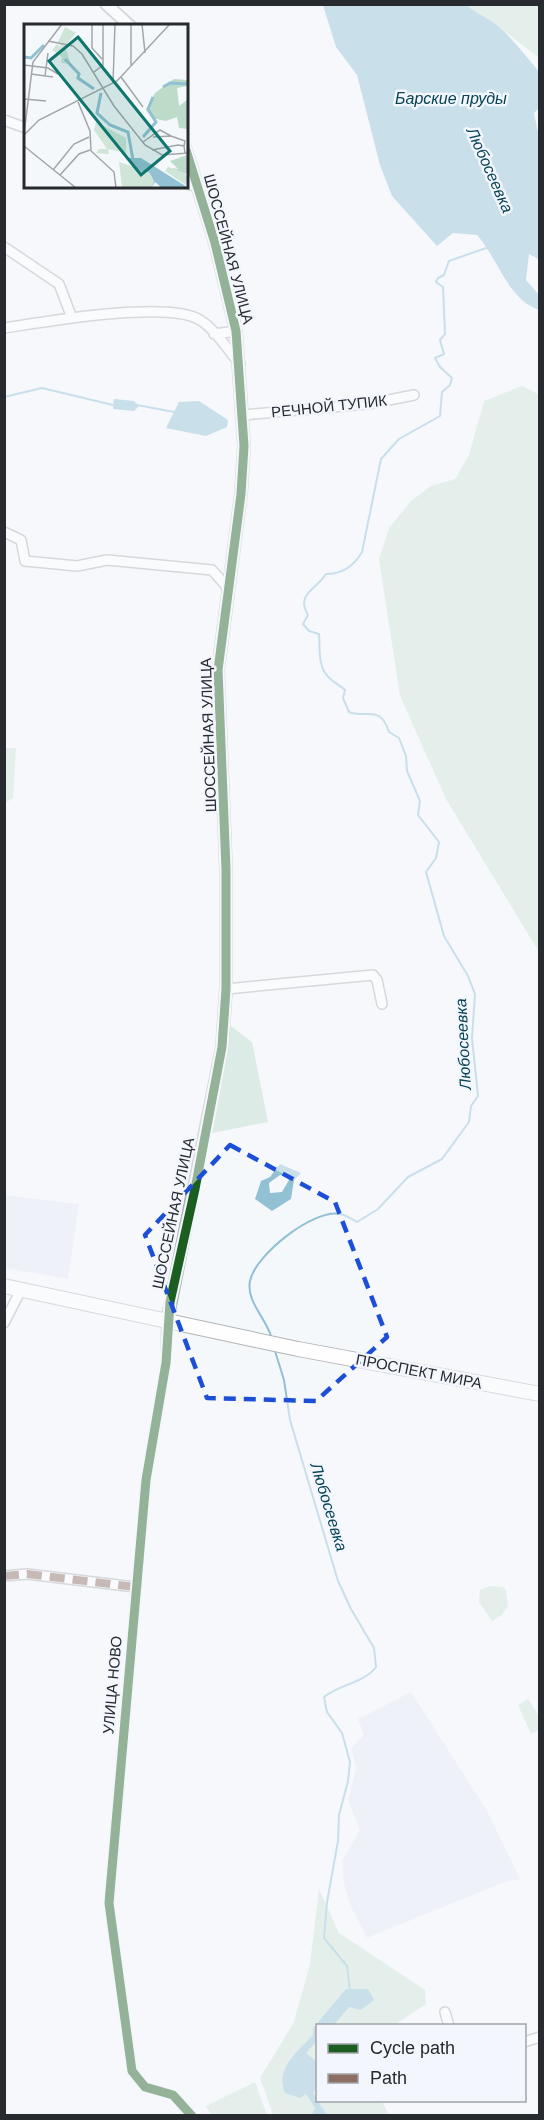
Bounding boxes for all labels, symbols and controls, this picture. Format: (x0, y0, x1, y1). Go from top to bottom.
inset map (24, 24, 188, 188)
water label: Барские пруды (395, 90, 507, 107)
water label: Любосеевка (463, 124, 516, 215)
street label: ШОССЕЙНАЯ УЛИЦА (201, 172, 257, 326)
street label: РЕЧНОЙ ТУПИК (270, 391, 388, 421)
street label: ШОССЕЙНАЯ УЛИЦА (197, 658, 219, 812)
water label: Любосеевка (452, 998, 474, 1091)
street label: ШОССЕЙНАЯ УЛИЦА (149, 1136, 197, 1290)
street label: ПРОСПЕКТ МИРА (355, 1350, 483, 1392)
water label: Любосеевка (307, 1460, 351, 1553)
street label: УЛИЦА НОВО (99, 1635, 125, 1735)
legend (316, 2024, 526, 2102)
text: Cycle path (370, 2038, 455, 2058)
text: Path (370, 2068, 407, 2088)

